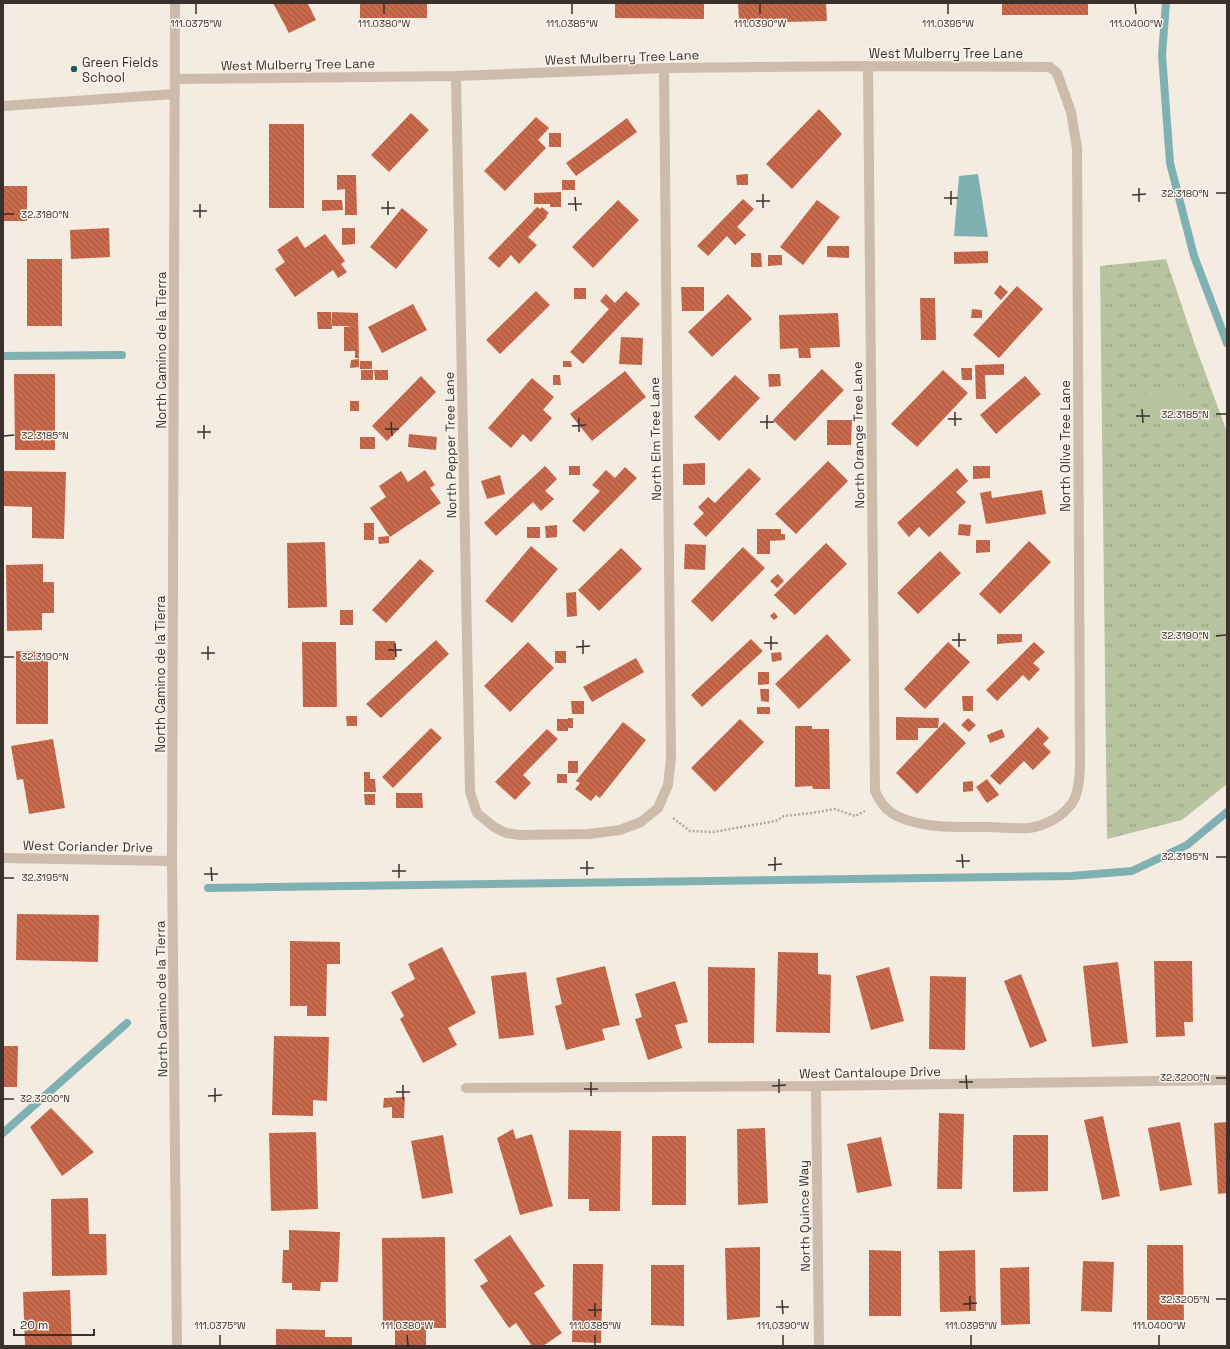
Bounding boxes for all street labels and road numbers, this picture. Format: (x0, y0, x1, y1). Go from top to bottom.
street label: West Mulberry Tree Lane (869, 45, 1023, 62)
street label: West Mulberry Tree Lane (545, 46, 699, 69)
street label: West Mulberry Tree Lane (221, 55, 375, 74)
street label: North Camino de la Tierra (153, 271, 170, 428)
street label: North Orange Tree Lane (849, 361, 868, 509)
street label: North Pepper Tree Lane (441, 371, 460, 519)
street label: North Elm Tree Lane (646, 377, 665, 501)
street label: North Olive Tree Lane (1057, 380, 1074, 512)
street label: North Camino de la Tierra (152, 595, 169, 752)
street label: West Coriander Drive (23, 837, 153, 856)
street label: North Camino de la Tierra (152, 920, 171, 1078)
street label: West Cantaloupe Drive (799, 1063, 941, 1082)
street label: North Quince Way (795, 1160, 814, 1272)

